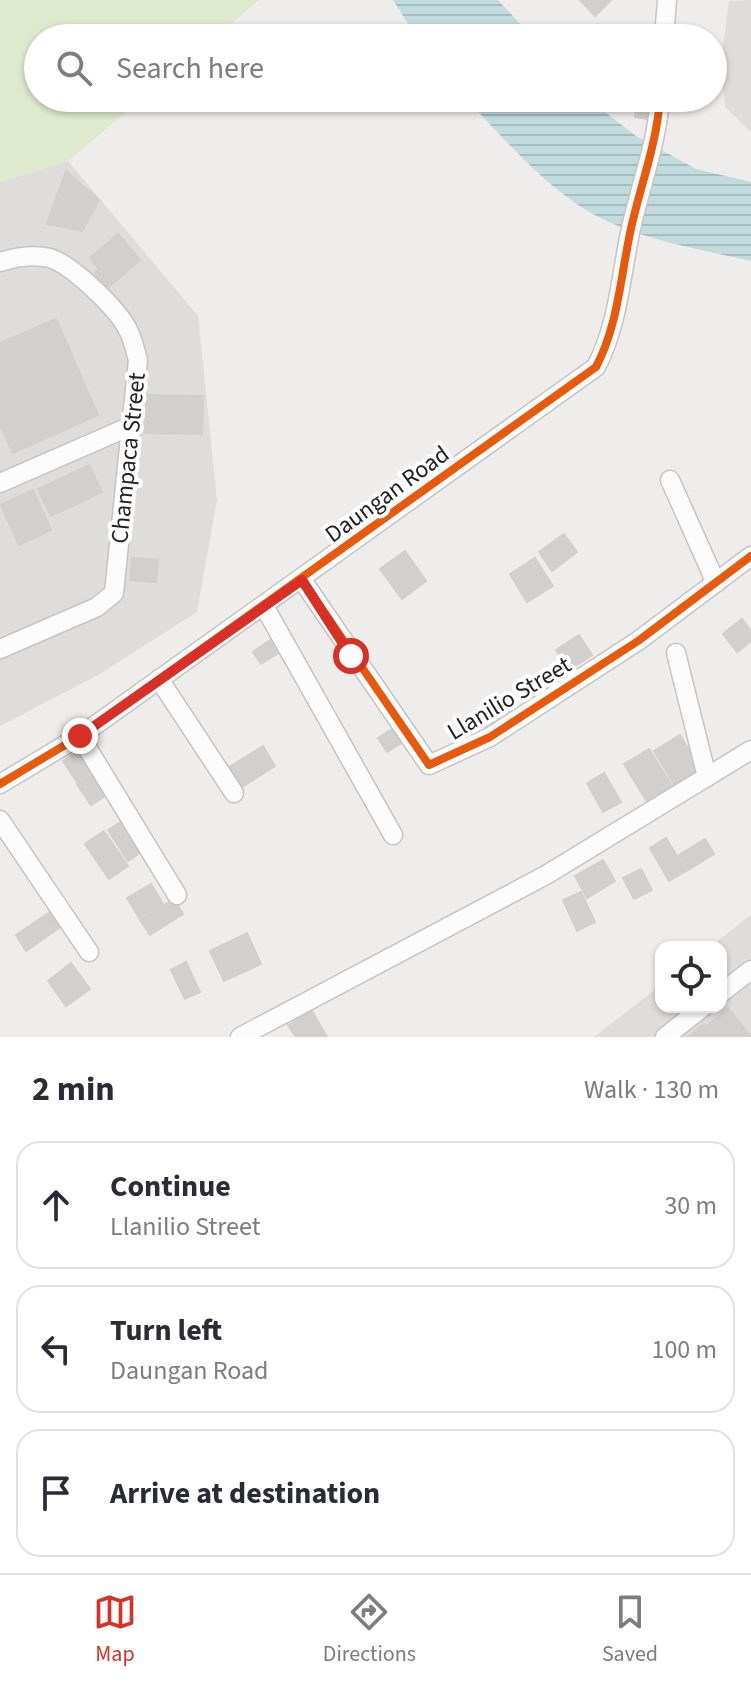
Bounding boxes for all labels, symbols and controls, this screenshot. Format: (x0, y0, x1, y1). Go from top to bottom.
search box (24, 24, 727, 112)
icon: search (52, 46, 96, 90)
text: Search here (116, 47, 264, 90)
street label: Champaca Street (102, 371, 155, 545)
street label: Daungan Road (318, 437, 457, 552)
route start (333, 638, 369, 674)
street label: Llanilio Street (441, 648, 578, 749)
route end (62, 718, 98, 754)
map controls (655, 941, 727, 1013)
button: locate (655, 941, 727, 1013)
text: 2 min (32, 1065, 115, 1114)
text: Walk · 130 m (584, 1071, 719, 1108)
text: Continue (110, 1165, 231, 1208)
icon: ahead (34, 1183, 78, 1227)
text: 30 m (664, 1187, 717, 1224)
text: Llanilio Street (110, 1208, 260, 1245)
text: Turn left (110, 1309, 222, 1352)
icon: left (34, 1327, 78, 1371)
text: 100 m (651, 1331, 717, 1368)
text: Daungan Road (110, 1352, 268, 1389)
icon: arrive (34, 1471, 78, 1515)
text: Arrive at destination (110, 1472, 380, 1515)
tab: Map (93, 1590, 137, 1670)
tab: Directions (323, 1590, 416, 1670)
tab: Saved (602, 1590, 658, 1670)

